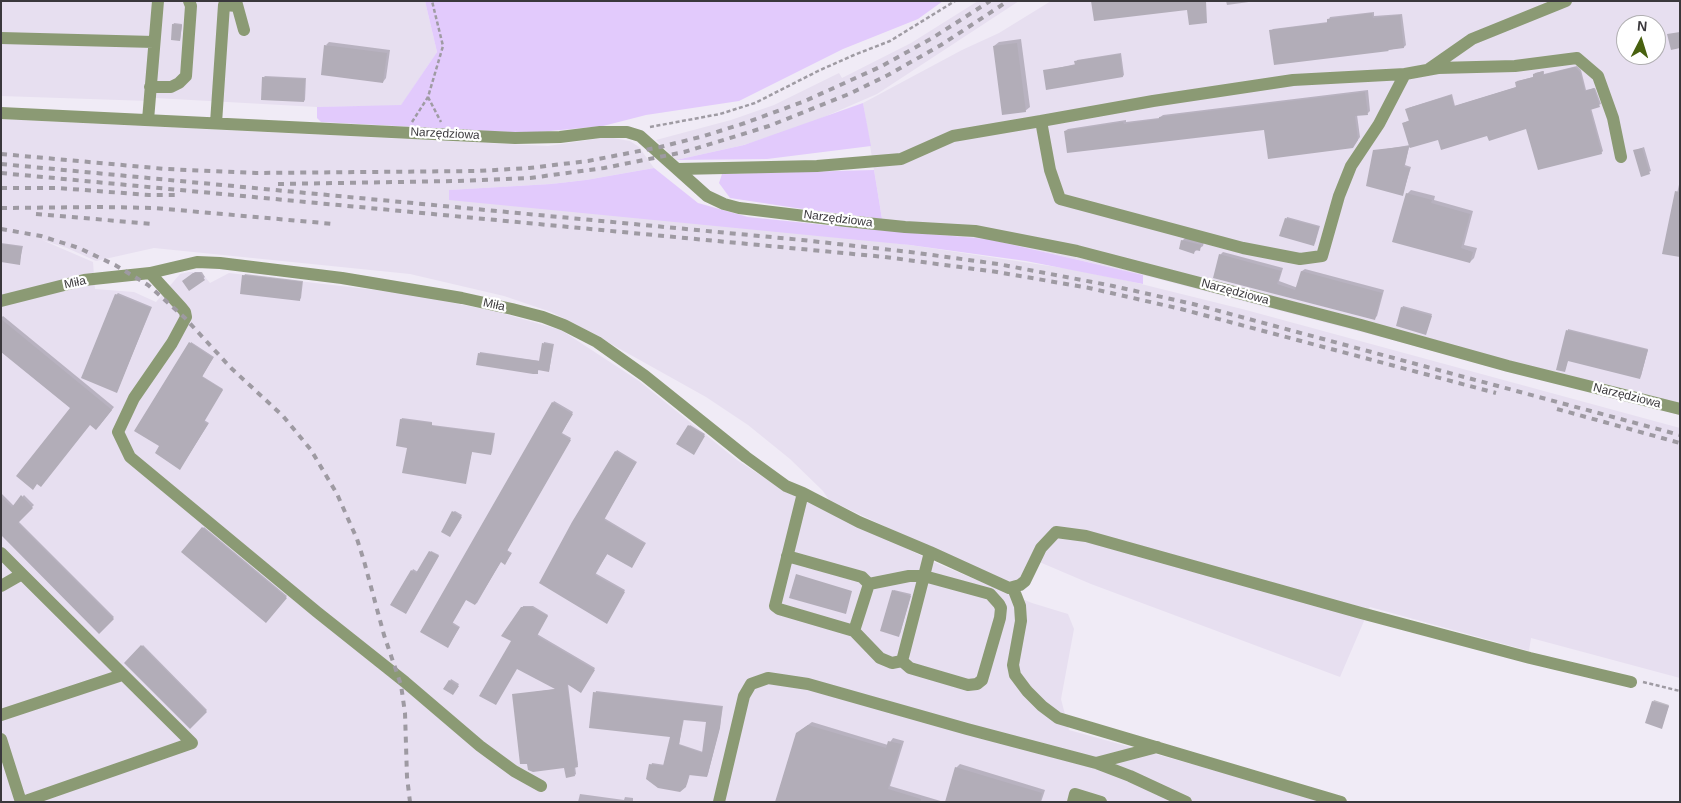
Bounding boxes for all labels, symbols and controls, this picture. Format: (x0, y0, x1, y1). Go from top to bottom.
north arrow (1616, 15, 1666, 65)
text: N (1636, 18, 1648, 34)
street label: Narzędziowa (410, 125, 480, 143)
street label: Narzędziowa (803, 208, 873, 230)
street label: Miła (63, 274, 87, 292)
street label: Narzędziowa (1200, 276, 1270, 308)
street label: Miła (482, 296, 506, 314)
street label: Narzędziowa (1592, 381, 1662, 411)

